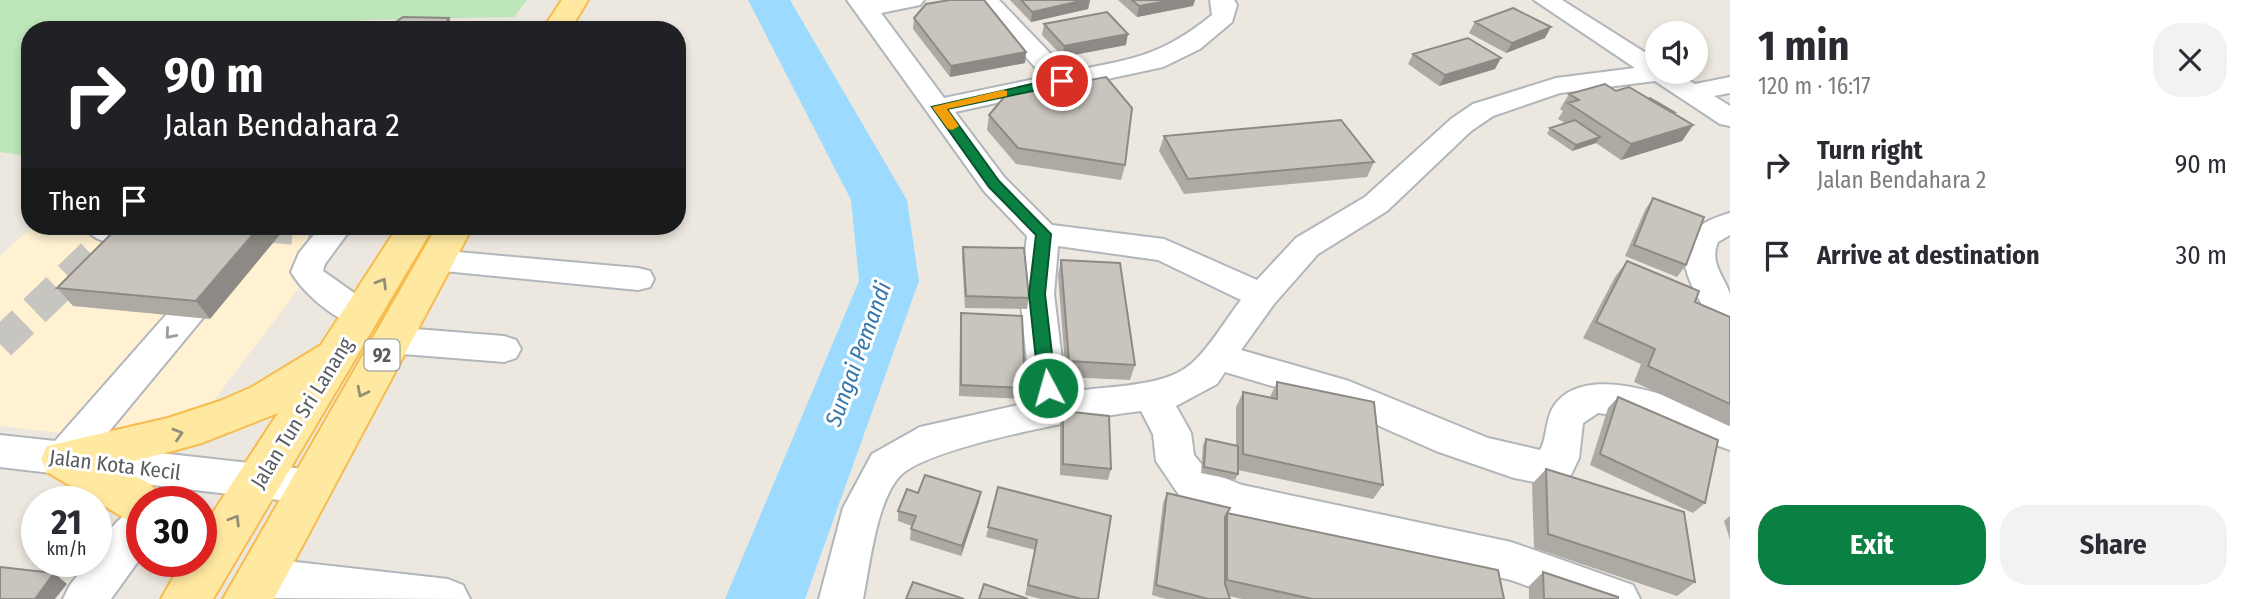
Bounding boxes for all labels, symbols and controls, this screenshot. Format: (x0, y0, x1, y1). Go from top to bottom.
map controls (1645, 21, 1708, 84)
button: sound (1645, 21, 1708, 84)
text: 1 min (1758, 21, 1849, 71)
button: close (2153, 23, 2227, 97)
text: 90 m (164, 46, 264, 105)
icon: right (49, 49, 140, 140)
pin (1032, 51, 1092, 111)
icon: arrive (1043, 62, 1081, 100)
text: 120 m · 16:17 (1758, 72, 1870, 100)
text: Jalan Bendahara 2 (164, 106, 400, 144)
text: Turn right (1817, 135, 1923, 166)
icon: right (1758, 146, 1796, 184)
text: 90 m (2175, 149, 2227, 180)
text: Jalan Bendahara 2 (1817, 166, 1986, 194)
icon: arrive (115, 182, 153, 220)
text: Then (49, 186, 101, 217)
icon: arrive (1758, 237, 1796, 275)
text: Arrive at destination (1817, 240, 2040, 271)
text: 30 m (2176, 240, 2227, 271)
one-way arrow (373, 278, 386, 291)
water label: Sungai Pemandi (819, 278, 897, 431)
one-way arrow (166, 325, 178, 338)
street label: Jalan Tun Sri Lanang (245, 333, 359, 493)
road number: 92 (364, 340, 400, 370)
position arrow (1011, 351, 1085, 425)
one-way arrow (356, 385, 370, 397)
one-way arrow (172, 427, 184, 442)
street label: Jalan Kota Kecil (48, 444, 183, 486)
speed limit sign: 30 (126, 486, 217, 577)
text: 21 (51, 501, 82, 543)
button: Exit (1758, 505, 1986, 585)
button: Share (2000, 505, 2227, 585)
one-way arrow (227, 515, 240, 528)
text: km/h (46, 538, 87, 560)

